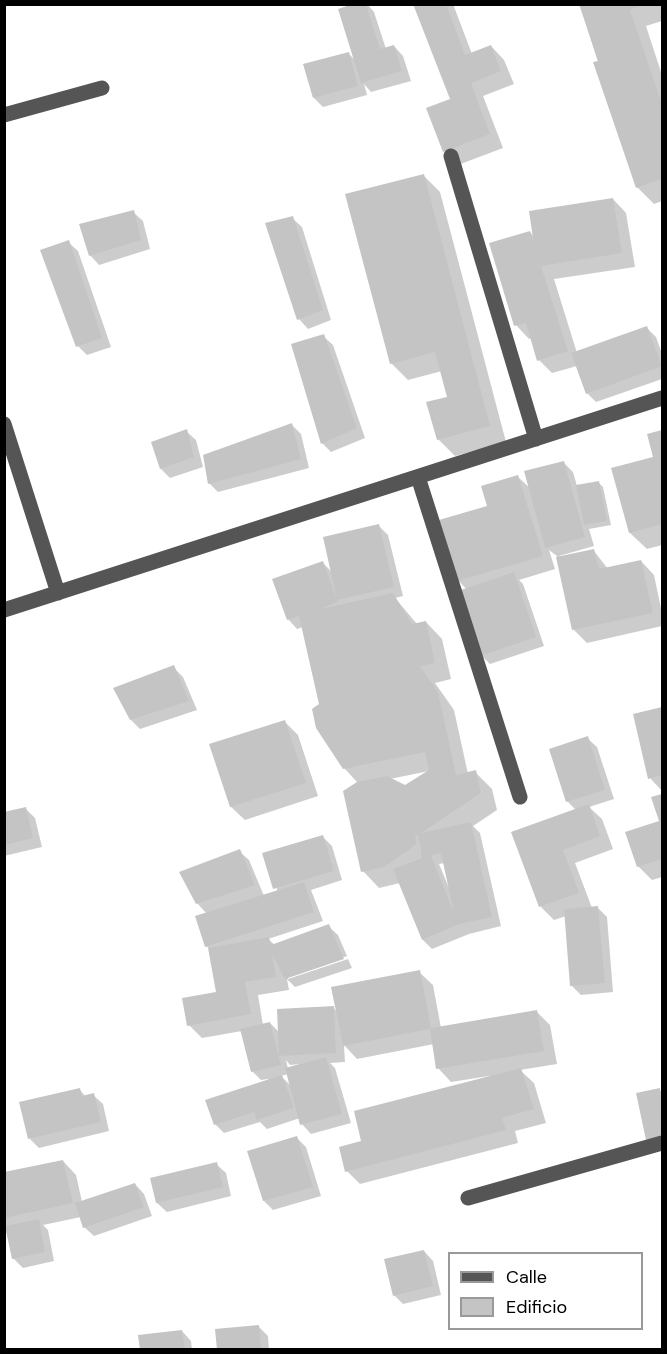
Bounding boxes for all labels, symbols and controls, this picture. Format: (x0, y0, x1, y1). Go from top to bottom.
legend (448, 1252, 643, 1330)
text: Calle (506, 1265, 547, 1289)
text: Edificio (506, 1295, 567, 1319)

